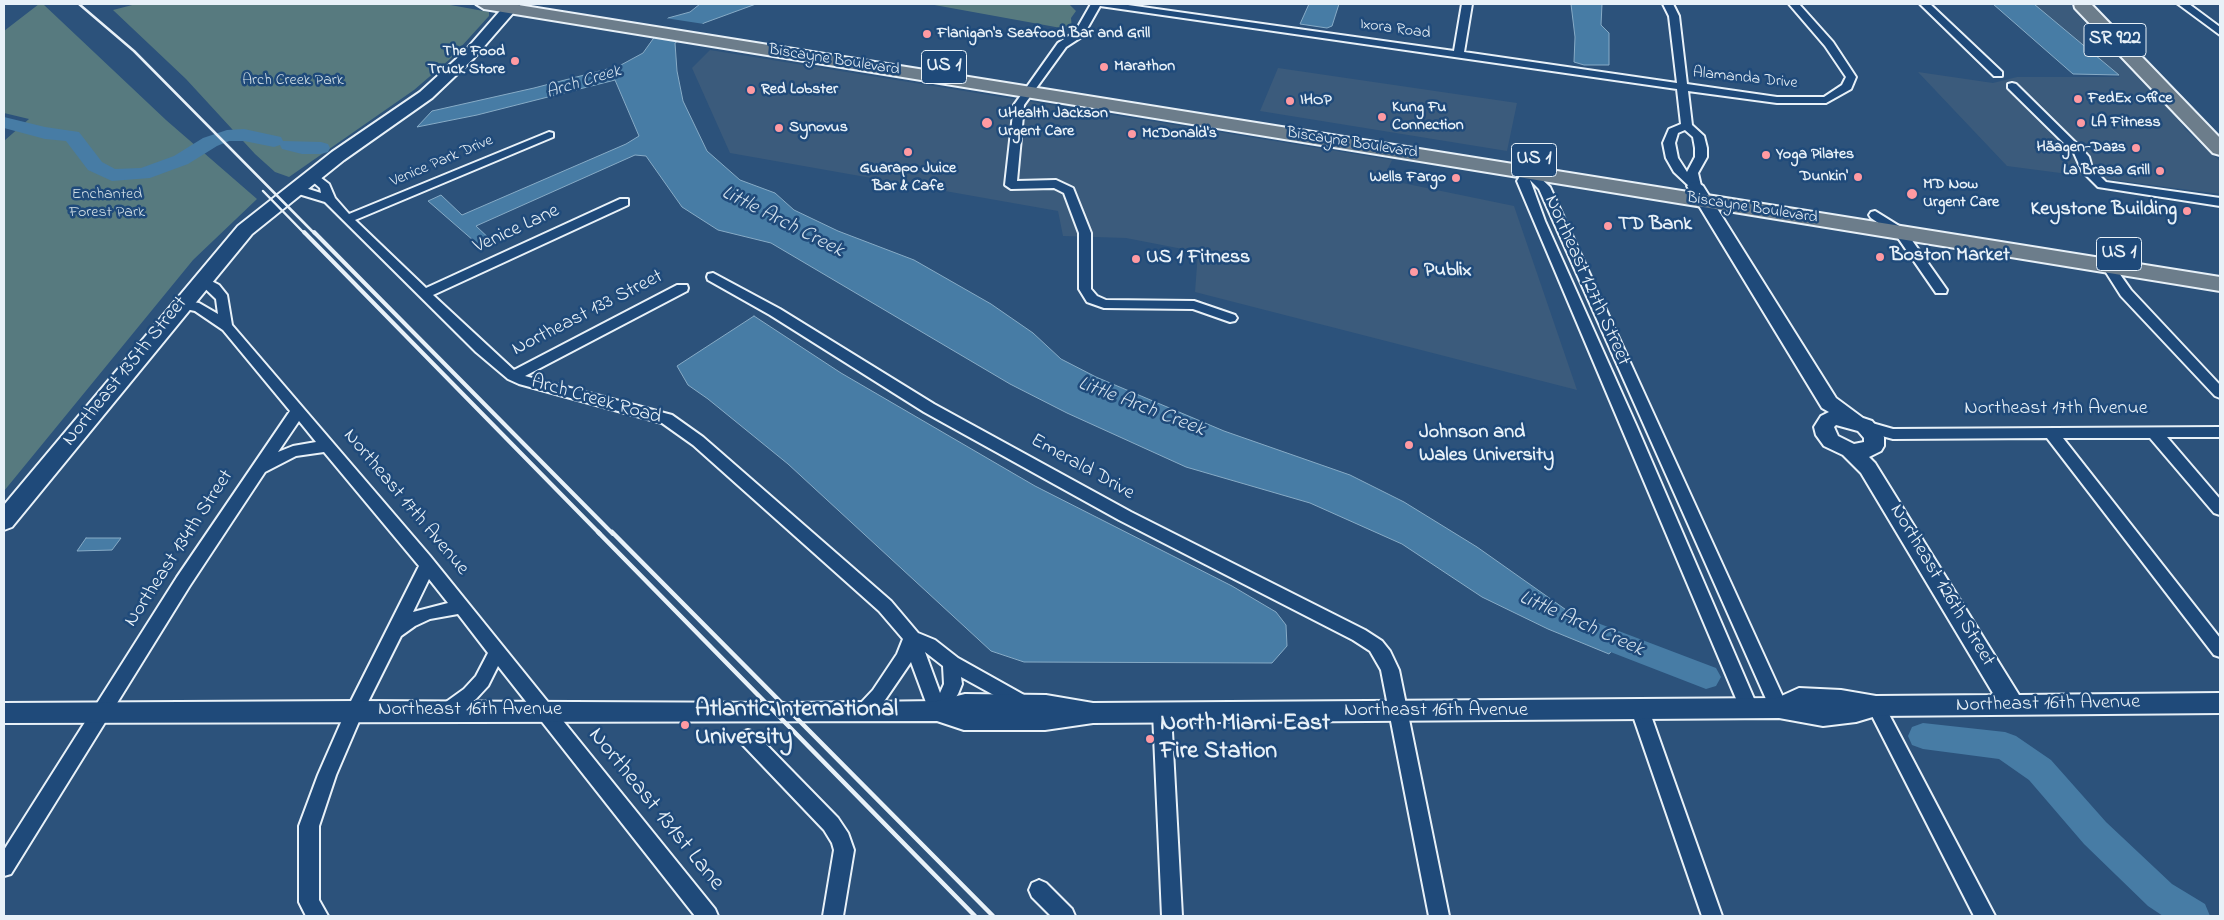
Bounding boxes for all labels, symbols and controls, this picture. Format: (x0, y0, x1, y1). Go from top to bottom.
street label: Ixora Road (1358, 16, 1432, 44)
place label: Flanigan's Seafood Bar and Grill (937, 24, 1150, 44)
road number: SR 922 (2084, 24, 2146, 56)
marker: Flanigan's Seafood Bar and Grill (921, 28, 933, 40)
street label: Biscayne Boulevard (767, 41, 901, 81)
place label: The Food Truck Store (428, 42, 505, 80)
road number: US 1 (922, 51, 966, 84)
marker: The Food Truck Store (509, 55, 521, 67)
place label: Marathon (1114, 57, 1175, 77)
water label: Arch Creek (544, 61, 624, 105)
marker: Marathon (1098, 61, 1110, 73)
street label: Alamanda Drive (1692, 64, 1798, 94)
park label: Arch Creek Park (242, 71, 344, 91)
place label: Red Lobster (761, 80, 838, 100)
marker: Red Lobster (745, 84, 757, 96)
place label: FedEx Office (2088, 89, 2172, 109)
place label: IHOP (1300, 91, 1332, 111)
marker: FedEx Office (2072, 93, 2084, 105)
marker: IHOP (1284, 95, 1296, 107)
place label: Kung Fu Connection (1392, 98, 1464, 136)
place label: UHealth Jackson Urgent Care (998, 104, 1108, 142)
marker: Kung Fu Connection (1376, 111, 1388, 123)
place label: LA Fitness (2091, 113, 2161, 133)
marker: UHealth Jackson Urgent Care (980, 116, 994, 130)
marker: LA Fitness (2075, 117, 2087, 129)
place label: Synovus (789, 118, 848, 138)
marker: Synovus (773, 122, 785, 134)
place label: McDonald's (1142, 124, 1217, 144)
street label: Biscayne Boulevard (1285, 124, 1419, 164)
marker: McDonald's (1126, 128, 1138, 140)
street label: Venice Park Drive (388, 132, 496, 192)
place label: Häagen-Dazs (2036, 138, 2126, 158)
marker: Häagen-Dazs (2130, 142, 2142, 154)
road number: US 1 (1512, 144, 1556, 176)
place label: Yoga Pilates (1776, 145, 1854, 165)
marker: Guarapo Juice Bar & Cafe (902, 146, 914, 158)
marker: Yoga Pilates (1760, 149, 1772, 161)
place label: Guarapo Juice Bar & Cafe (860, 159, 956, 197)
place label: La Brasa Grill (2063, 161, 2150, 181)
marker: La Brasa Grill (2154, 165, 2166, 177)
place label: Dunkin' (1800, 167, 1848, 187)
place label: Wells Fargo (1369, 168, 1446, 188)
marker: Dunkin' (1852, 171, 1864, 183)
marker: Wells Fargo (1450, 172, 1462, 184)
place label: MD Now Urgent Care (1923, 175, 1999, 213)
water label: Little Arch Creek (717, 181, 847, 265)
park label: Enchanted Forest Park (69, 185, 145, 223)
marker: MD Now Urgent Care (1905, 187, 1919, 201)
street label: Biscayne Boulevard (1685, 189, 1819, 229)
street label: Northeast 127th Street (1538, 192, 1634, 370)
place label: Keystone Building (2031, 199, 2177, 223)
street label: Venice Lane (470, 200, 564, 260)
marker: Keystone Building (2181, 205, 2193, 217)
place label: TD Bank (1618, 214, 1692, 238)
marker: TD Bank (1602, 220, 1614, 232)
road number: US 1 (2096, 238, 2142, 270)
place label: Boston Market (1890, 245, 2010, 269)
place label: US 1 Fitness (1146, 247, 1250, 271)
marker: Boston Market (1874, 251, 1886, 263)
marker: US 1 Fitness (1130, 253, 1142, 265)
place label: Publix (1424, 260, 1472, 284)
street label: Northeast 133 Street (508, 266, 668, 362)
marker: Publix (1408, 266, 1420, 278)
street label: Northeast 135th Street (58, 292, 194, 452)
street label: Arch Creek Road (528, 371, 664, 431)
water label: Little Arch Creek (1074, 372, 1208, 444)
street label: Northeast 17th Avenue (1964, 398, 2148, 422)
place label: Johnson and Wales University (1419, 422, 1554, 469)
street label: Northeast 17th Avenue (337, 425, 473, 581)
street label: Emerald Drive (1026, 430, 1138, 506)
marker: Johnson and Wales University (1403, 439, 1415, 451)
street label: Northeast 134th Street (120, 466, 240, 632)
street label: Northeast 126th Street (1883, 501, 1999, 671)
water label: Little Arch Creek (1515, 586, 1647, 664)
street label: Northeast 16th Avenue (1956, 691, 2140, 719)
place label: Atlantic International University (695, 697, 898, 753)
street label: Northeast 16th Avenue (378, 699, 562, 723)
street label: Northeast 16th Avenue (1344, 700, 1528, 724)
place label: North Miami East Fire Station (1160, 711, 1330, 767)
marker: Atlantic International University (679, 719, 691, 731)
street label: Northeast 131st Lane (580, 723, 730, 897)
marker: North Miami East Fire Station (1144, 733, 1156, 745)

